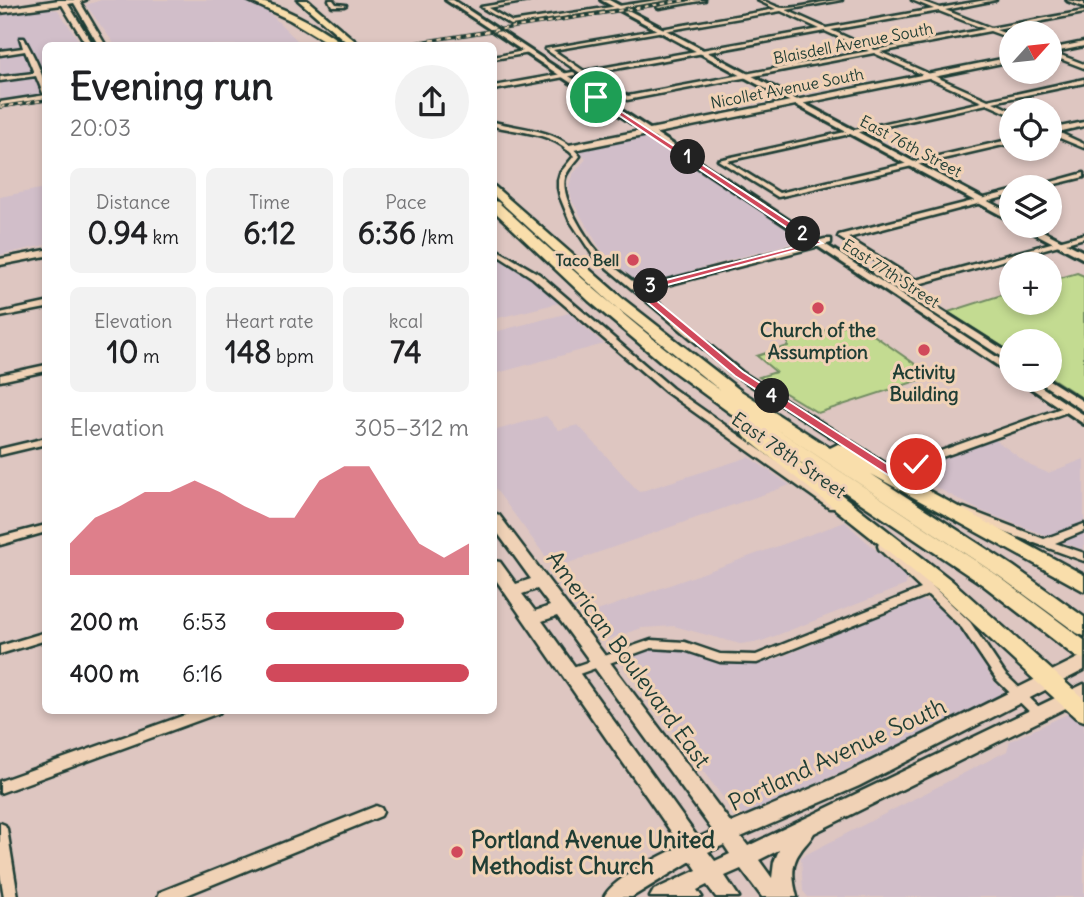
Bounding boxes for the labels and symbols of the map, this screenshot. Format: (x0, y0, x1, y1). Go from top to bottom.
street label: Blaisdell Avenue South (771, 18, 935, 68)
north arrow (999, 21, 1062, 84)
street label: Nicollet Avenue South (709, 63, 865, 113)
pin (566, 67, 626, 127)
street label: East 76th Street (857, 111, 966, 182)
pin: 1 (670, 140, 706, 174)
pin: 2 (786, 216, 820, 252)
street label: East 77th Street (839, 234, 944, 312)
place label: Taco Bell (556, 250, 619, 270)
marker: Taco Bell (625, 252, 641, 268)
pin: 3 (634, 268, 668, 304)
marker: Church of the Assumption (810, 300, 826, 316)
place label: Church of the Assumption (760, 318, 876, 364)
marker: Activity Building (916, 342, 932, 358)
place label: Activity Building (889, 360, 959, 406)
pin: 4 (754, 378, 790, 414)
street label: East 78th Street (727, 407, 851, 503)
pin (886, 434, 946, 494)
street label: American Boulevard East (541, 545, 718, 773)
street label: Portland Avenue South (724, 691, 950, 817)
place label: Portland Avenue United Methodist Church (471, 825, 715, 880)
marker: Portland Avenue United Methodist Church (449, 844, 465, 860)

